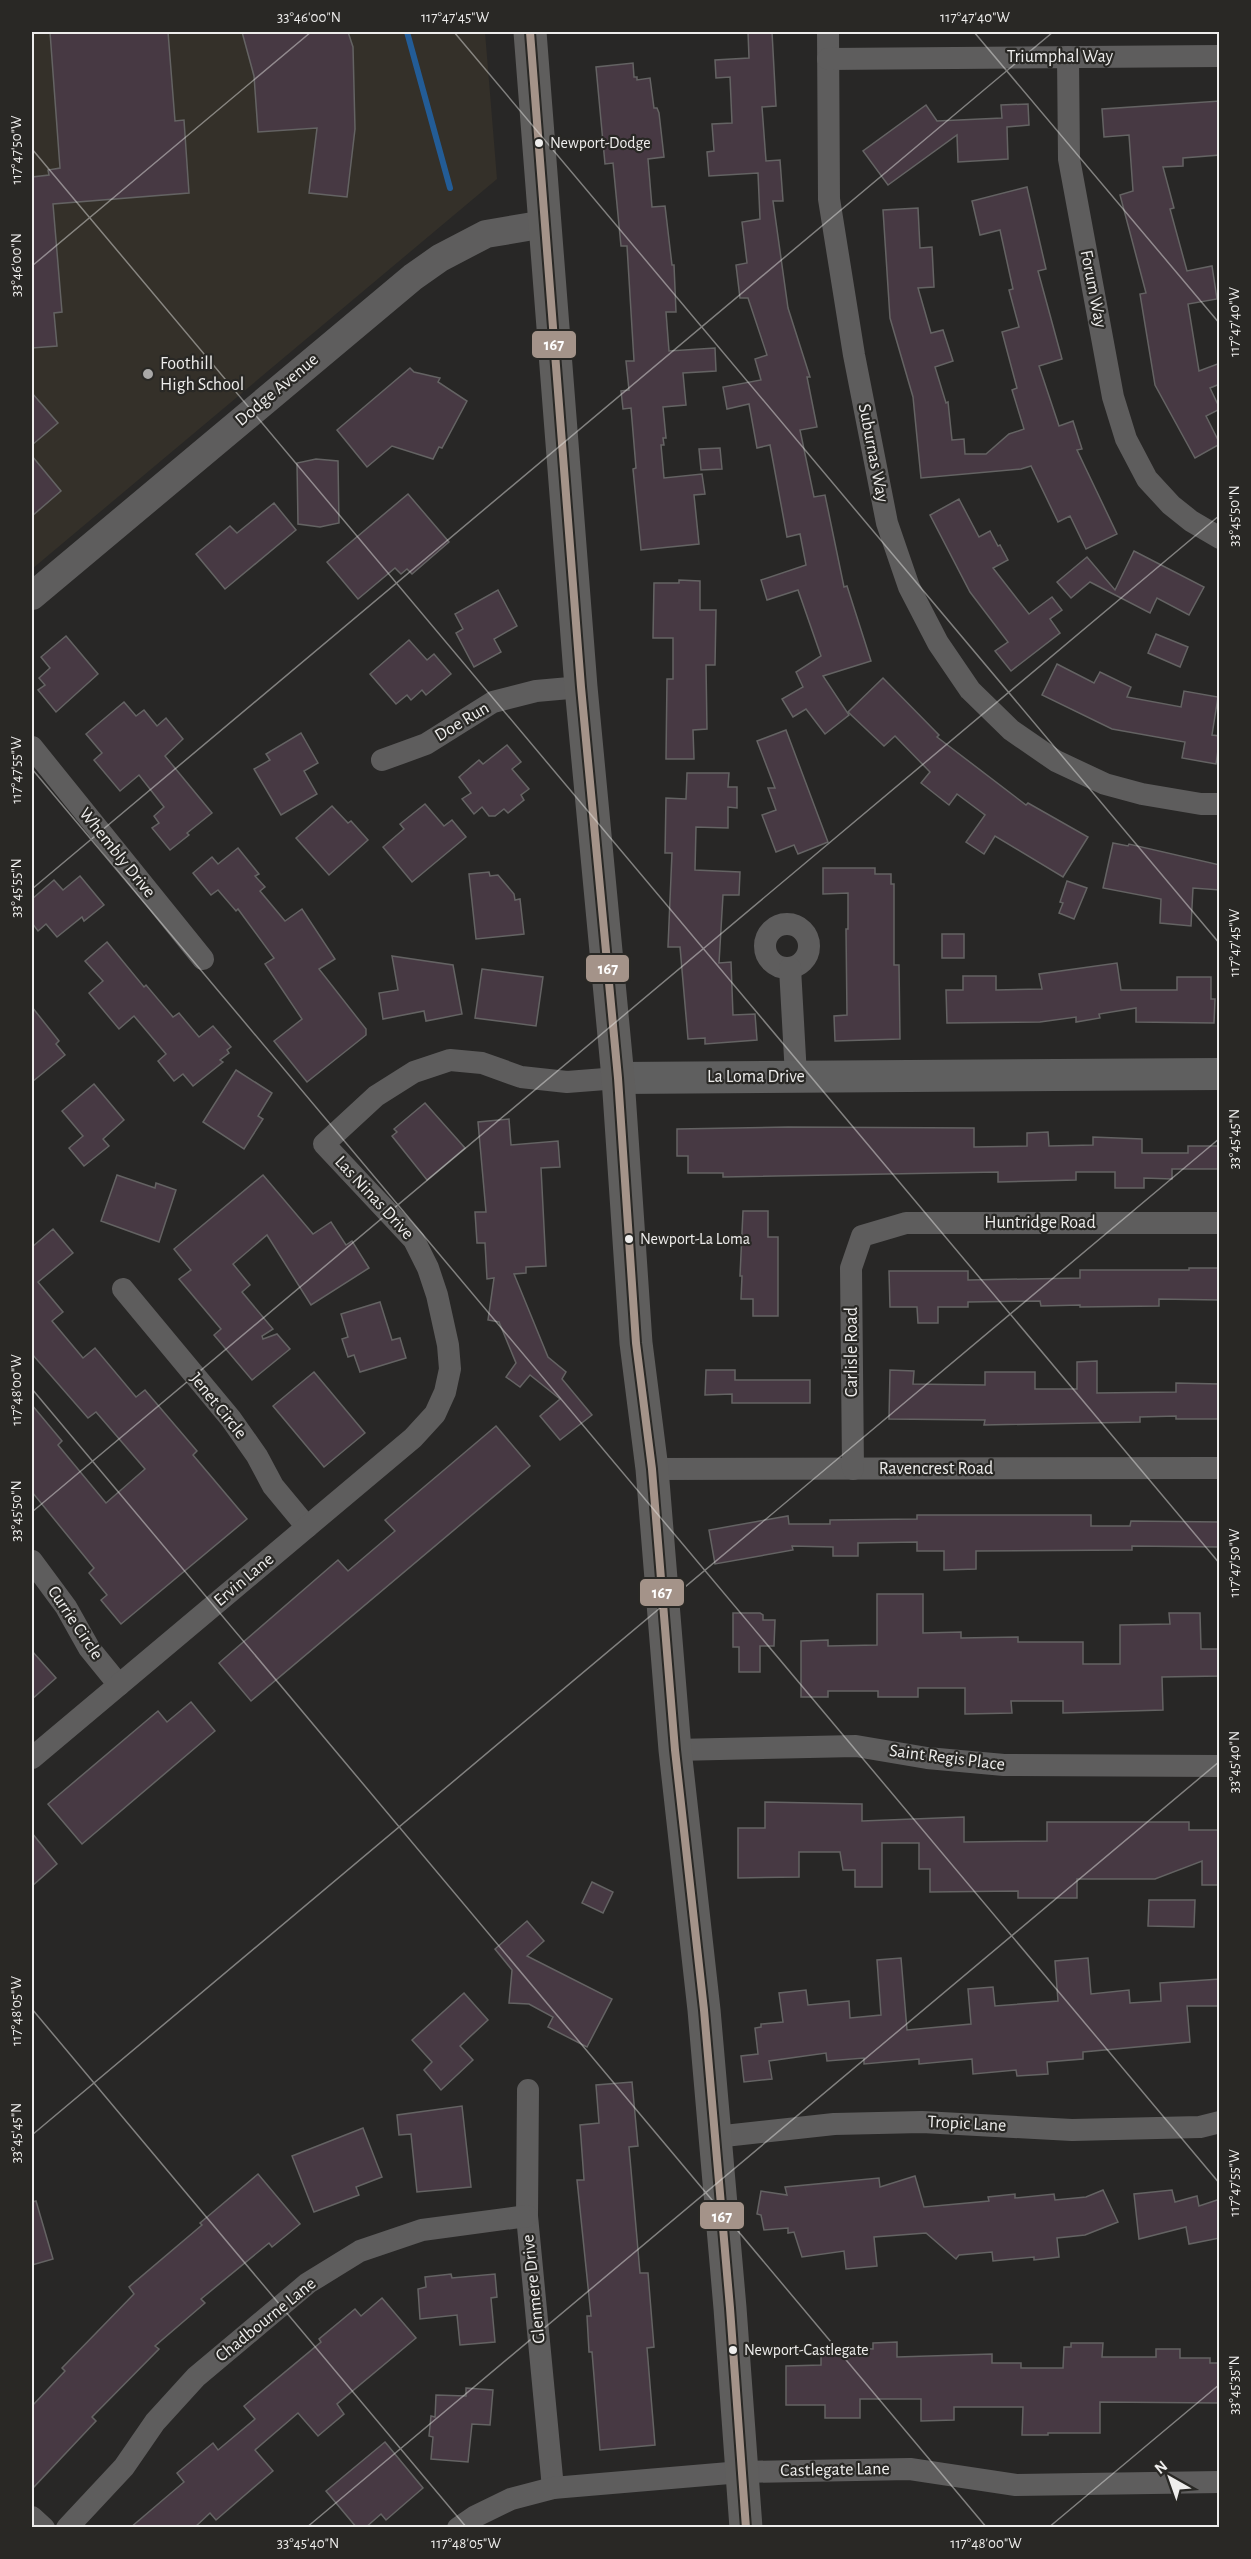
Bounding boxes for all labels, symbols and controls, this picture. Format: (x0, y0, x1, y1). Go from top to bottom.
text: 33°46'00"N (277, 10, 341, 25)
text: 117°47'45"W (421, 10, 490, 25)
text: 117°47'40"W (940, 10, 1011, 25)
street label: Triumphal Way (1007, 48, 1113, 66)
text: 117°47'50"W (9, 115, 24, 184)
place label: Newport-Dodge (550, 135, 651, 151)
marker: Newport-Dodge (533, 137, 545, 149)
text: 33°46'00"N (9, 233, 24, 297)
street label: Forum Way (1077, 249, 1109, 330)
text: 117°47'40"W (1227, 286, 1242, 357)
line badge: 167 (531, 330, 577, 359)
text: 167 (544, 337, 564, 353)
street label: Dodge Avenue (232, 350, 322, 430)
place label: Foothill High School (160, 355, 244, 394)
marker: Foothill High School (141, 367, 155, 381)
street label: Suburnas Way (855, 402, 891, 504)
text: 33°45'50"N (1227, 485, 1242, 547)
street label: Doe Run (432, 699, 492, 745)
text: 117°47'55"W (9, 736, 24, 804)
street label: Whembly Drive (75, 805, 159, 901)
text: 33°45'55"N (9, 858, 24, 918)
text: 117°47'45"W (1227, 908, 1242, 977)
line badge: 167 (585, 954, 630, 983)
text: 167 (598, 961, 618, 977)
street label: La Loma Drive (707, 1068, 805, 1086)
text: 33°45'45"N (1227, 1109, 1242, 1169)
street label: Las Ninas Drive (331, 1153, 417, 1243)
street label: Huntridge Road (984, 1214, 1096, 1232)
place label: Newport-La Loma (640, 1231, 750, 1247)
marker: Newport-La Loma (623, 1233, 635, 1245)
street label: Carlisle Road (843, 1307, 861, 1397)
text: 117°48'00"W (9, 1354, 24, 1426)
street label: Jenet Circle (186, 1370, 250, 1442)
street label: Ravencrest Road (879, 1460, 993, 1478)
text: 33°45'50"N (9, 1480, 24, 1542)
text: 117°47'50"W (1227, 1528, 1242, 1597)
street label: Ervin Lane (211, 1550, 277, 1610)
line badge: 167 (639, 1578, 685, 1607)
street label: Currie Circle (44, 1583, 106, 1663)
text: 167 (652, 1585, 672, 1601)
text: 33°45'40"N (1227, 1731, 1242, 1793)
street label: Saint Regis Place (888, 1742, 1006, 1774)
text: 117°48'05"W (9, 1976, 24, 2046)
text: 33°45'45"N (9, 2103, 24, 2163)
street label: Tropic Lane (927, 2113, 1007, 2135)
text: 117°47'55"W (1227, 2149, 1242, 2217)
line badge: 167 (699, 2201, 745, 2230)
text: 167 (712, 2209, 732, 2225)
street label: Glenmere Drive (519, 2234, 549, 2344)
street label: Chadbourne Lane (213, 2274, 319, 2366)
place label: Newport-Castlegate (744, 2342, 869, 2358)
marker: Newport-Castlegate (727, 2344, 739, 2356)
text: 33°45'35"N (1227, 2355, 1242, 2415)
north arrow (1140, 2448, 1200, 2508)
text: N (1152, 2458, 1170, 2477)
street label: Castlegate Lane (780, 2460, 890, 2480)
text: 33°45'40"N (277, 2536, 339, 2551)
text: 117°48'05"W (431, 2536, 501, 2551)
text: 117°48'00"W (950, 2536, 1022, 2551)

